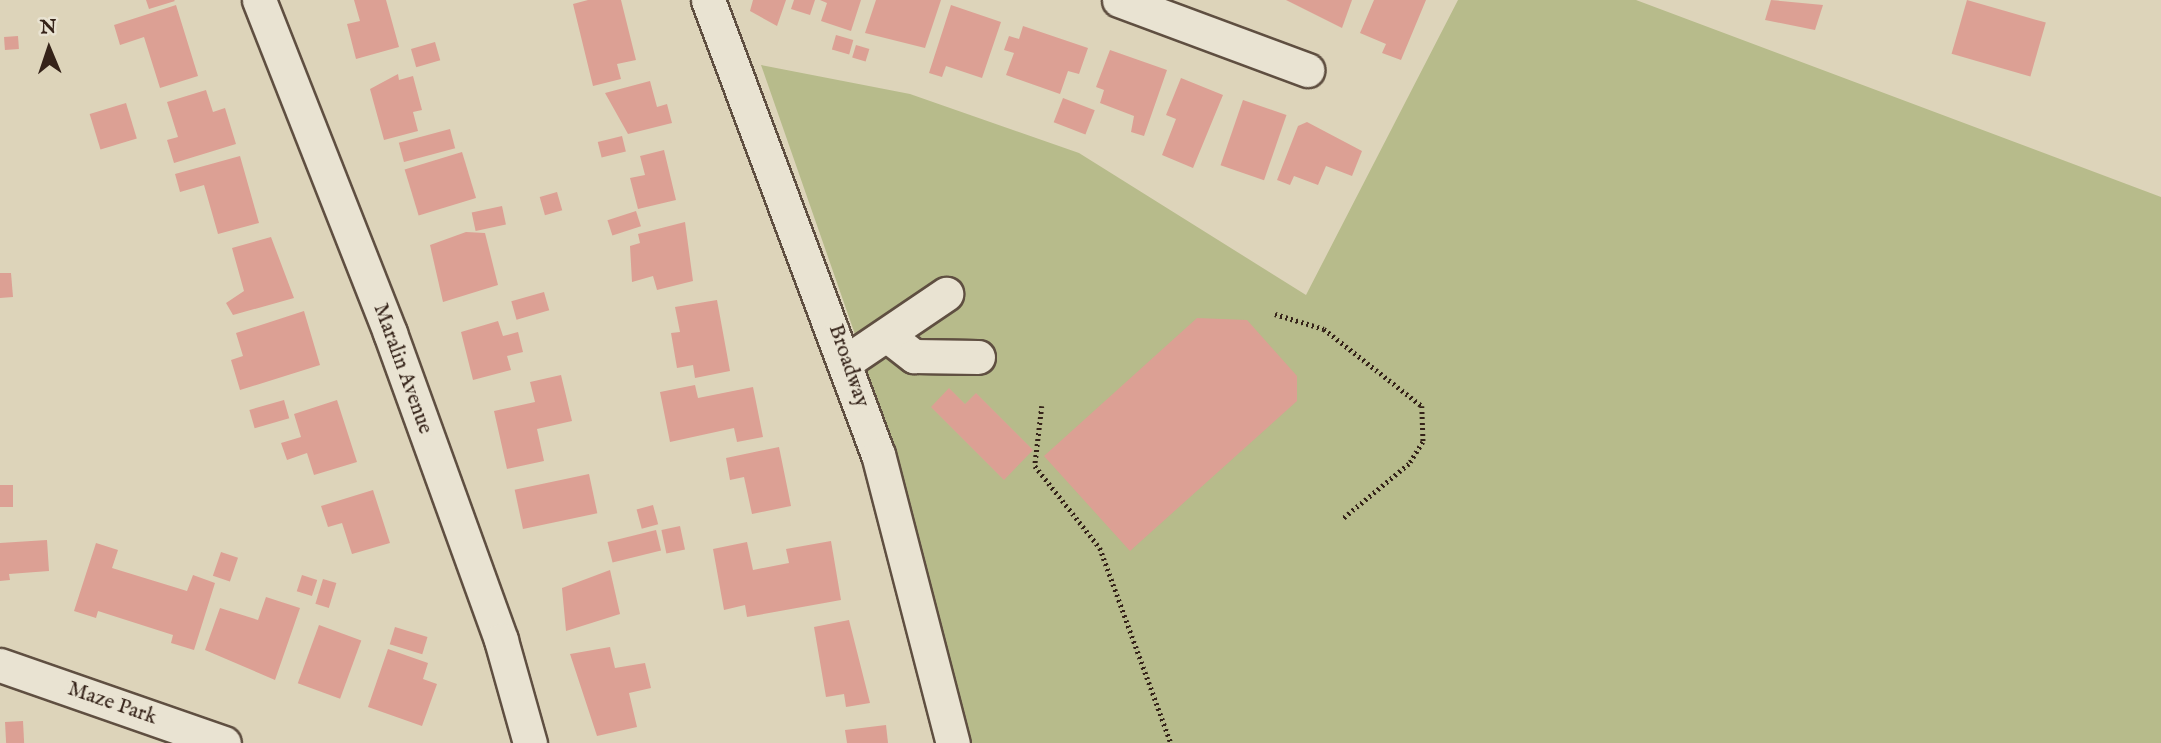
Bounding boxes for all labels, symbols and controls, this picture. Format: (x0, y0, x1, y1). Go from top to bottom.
north arrow (14, 14, 84, 84)
text: N (40, 16, 57, 40)
street label: Maralin Avenue (367, 300, 437, 438)
street label: Broadway (822, 321, 874, 411)
street label: Maze Park (64, 677, 160, 731)

